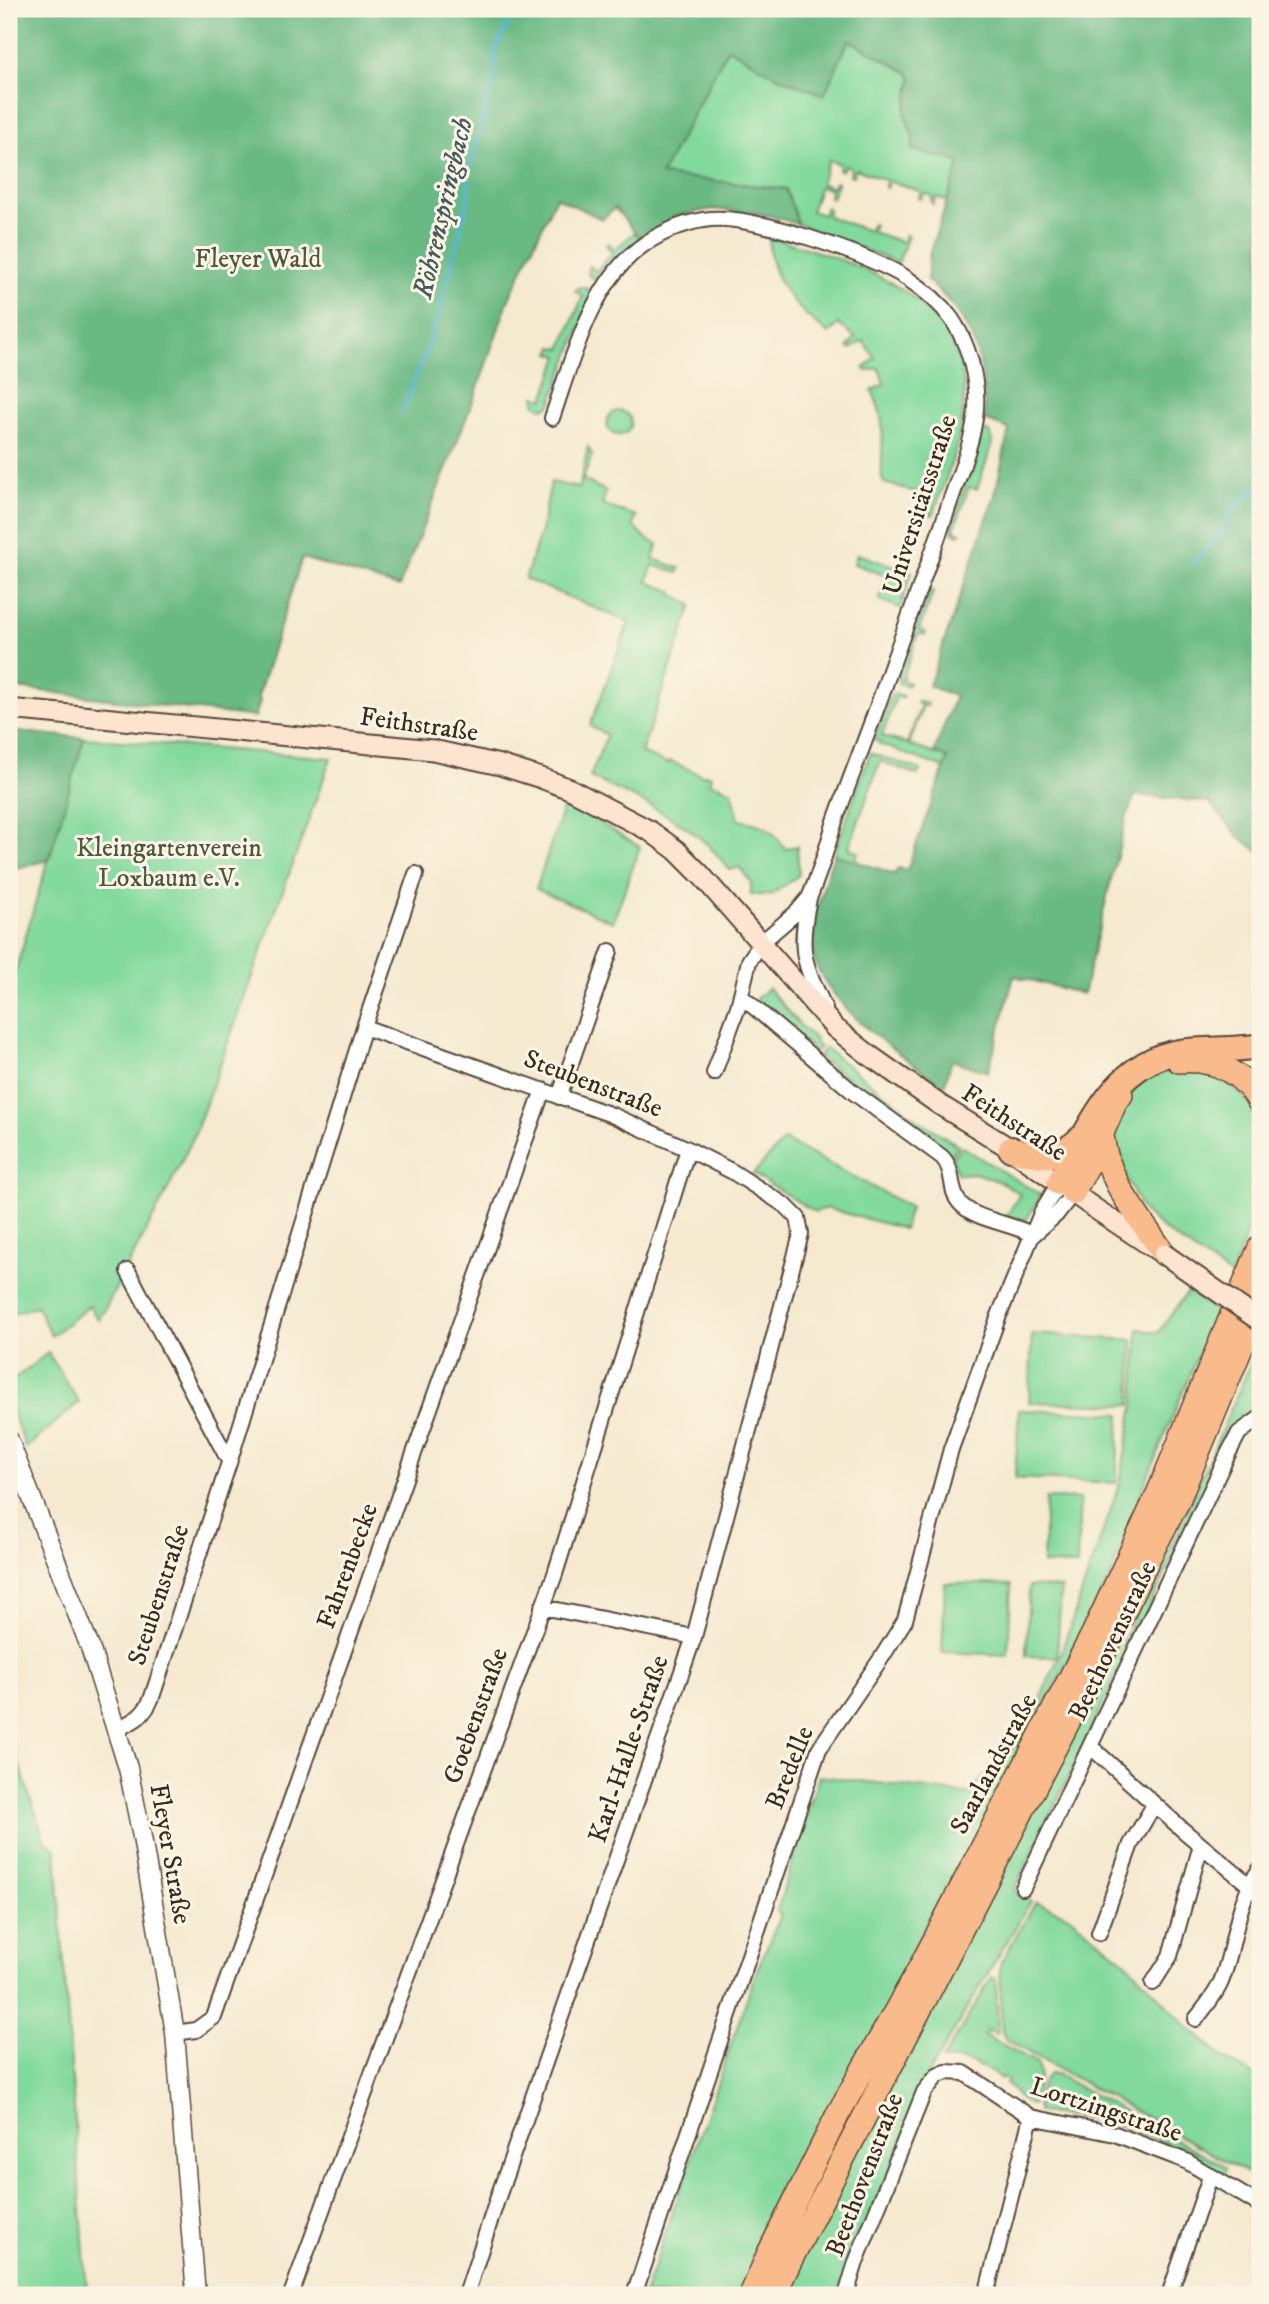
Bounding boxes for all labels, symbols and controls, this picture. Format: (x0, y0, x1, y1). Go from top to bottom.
water label: Röhrenspringbach (405, 114, 481, 303)
park label: Fleyer Wald (195, 243, 321, 276)
street label: Universitätsstraße (875, 411, 965, 599)
street label: Feithstraße (358, 700, 480, 750)
park label: Kleingartenverein Loxbaum e.V. (76, 832, 262, 895)
street label: Steubenstraße (519, 1042, 667, 1126)
street label: Feithstraße (955, 1077, 1073, 1169)
street label: Fahrenbecke (310, 1499, 386, 1633)
street label: Steubenstraße (121, 1520, 197, 1670)
street label: Beethovenstraße (1062, 1556, 1164, 1726)
street label: Goebenstraße (436, 1643, 516, 1789)
street label: Karl-Halle-Straße (581, 1651, 677, 1847)
street label: Saarlandstraße (943, 1688, 1045, 1840)
street label: Bredelle (758, 1722, 822, 1814)
street label: Fleyer Straße (141, 1781, 199, 1927)
street label: Lortzingstraße (1026, 2070, 1186, 2150)
street label: Beethovenstraße (819, 2089, 911, 2261)

